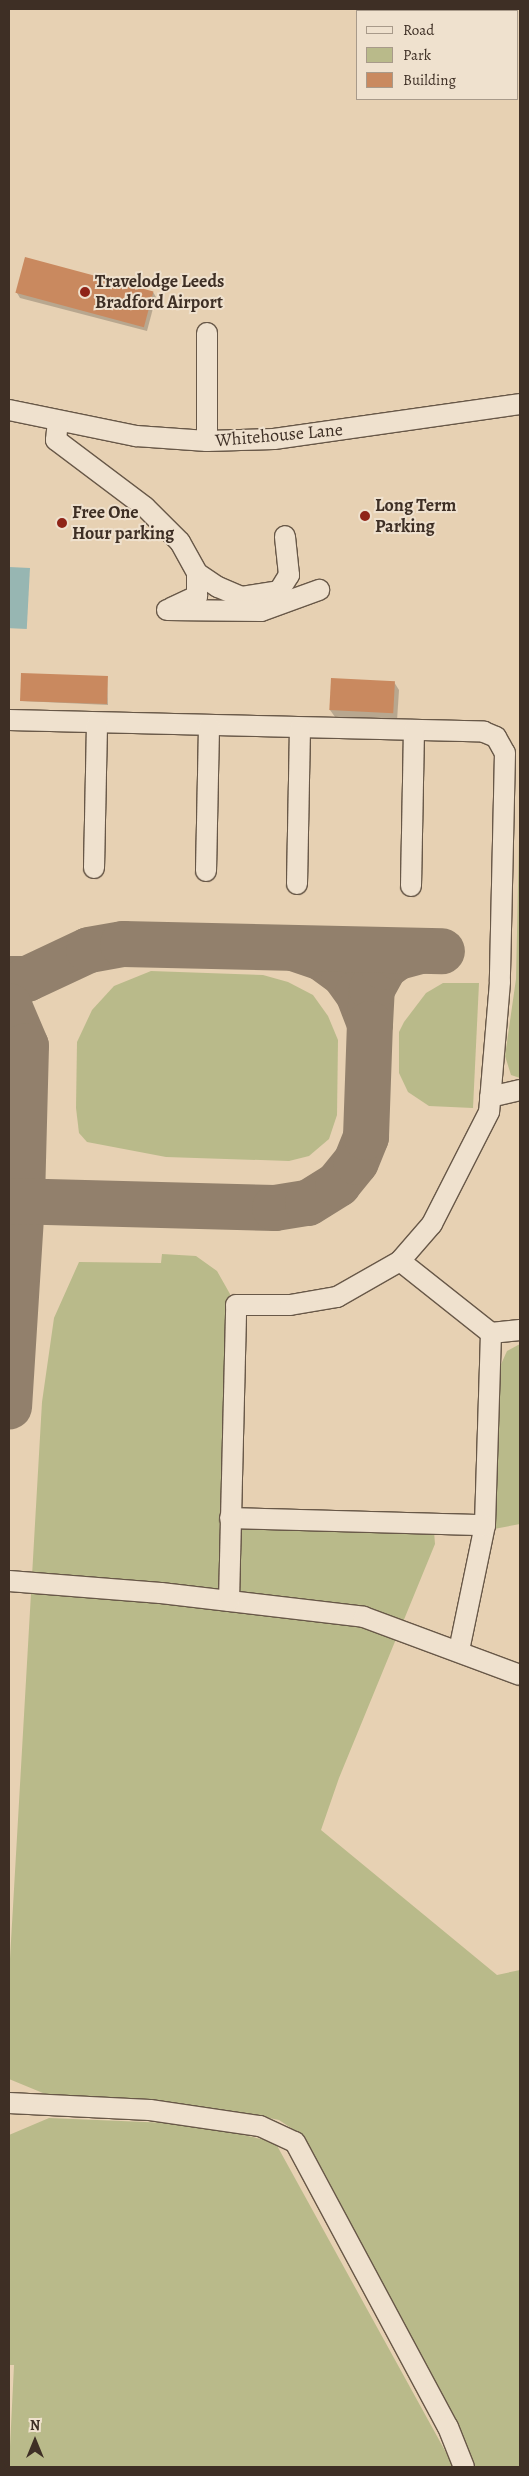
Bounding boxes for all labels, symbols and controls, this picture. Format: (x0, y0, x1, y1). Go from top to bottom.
legend (356, 10, 519, 100)
text: Road (403, 20, 434, 40)
text: Park (403, 45, 431, 65)
text: Building (403, 70, 456, 90)
place label: Travelodge Leeds Bradford Airport (95, 271, 224, 314)
marker: Travelodge Leeds Bradford Airport (79, 286, 91, 298)
street label: Whitehouse Lane (214, 419, 344, 451)
place label: Long Term Parking (375, 495, 456, 538)
place label: Free One Hour parking (72, 502, 174, 544)
marker: Long Term Parking (359, 510, 371, 522)
marker: Free One Hour parking (56, 517, 68, 529)
north arrow (10, 2416, 60, 2466)
text: N (30, 2416, 40, 2435)

